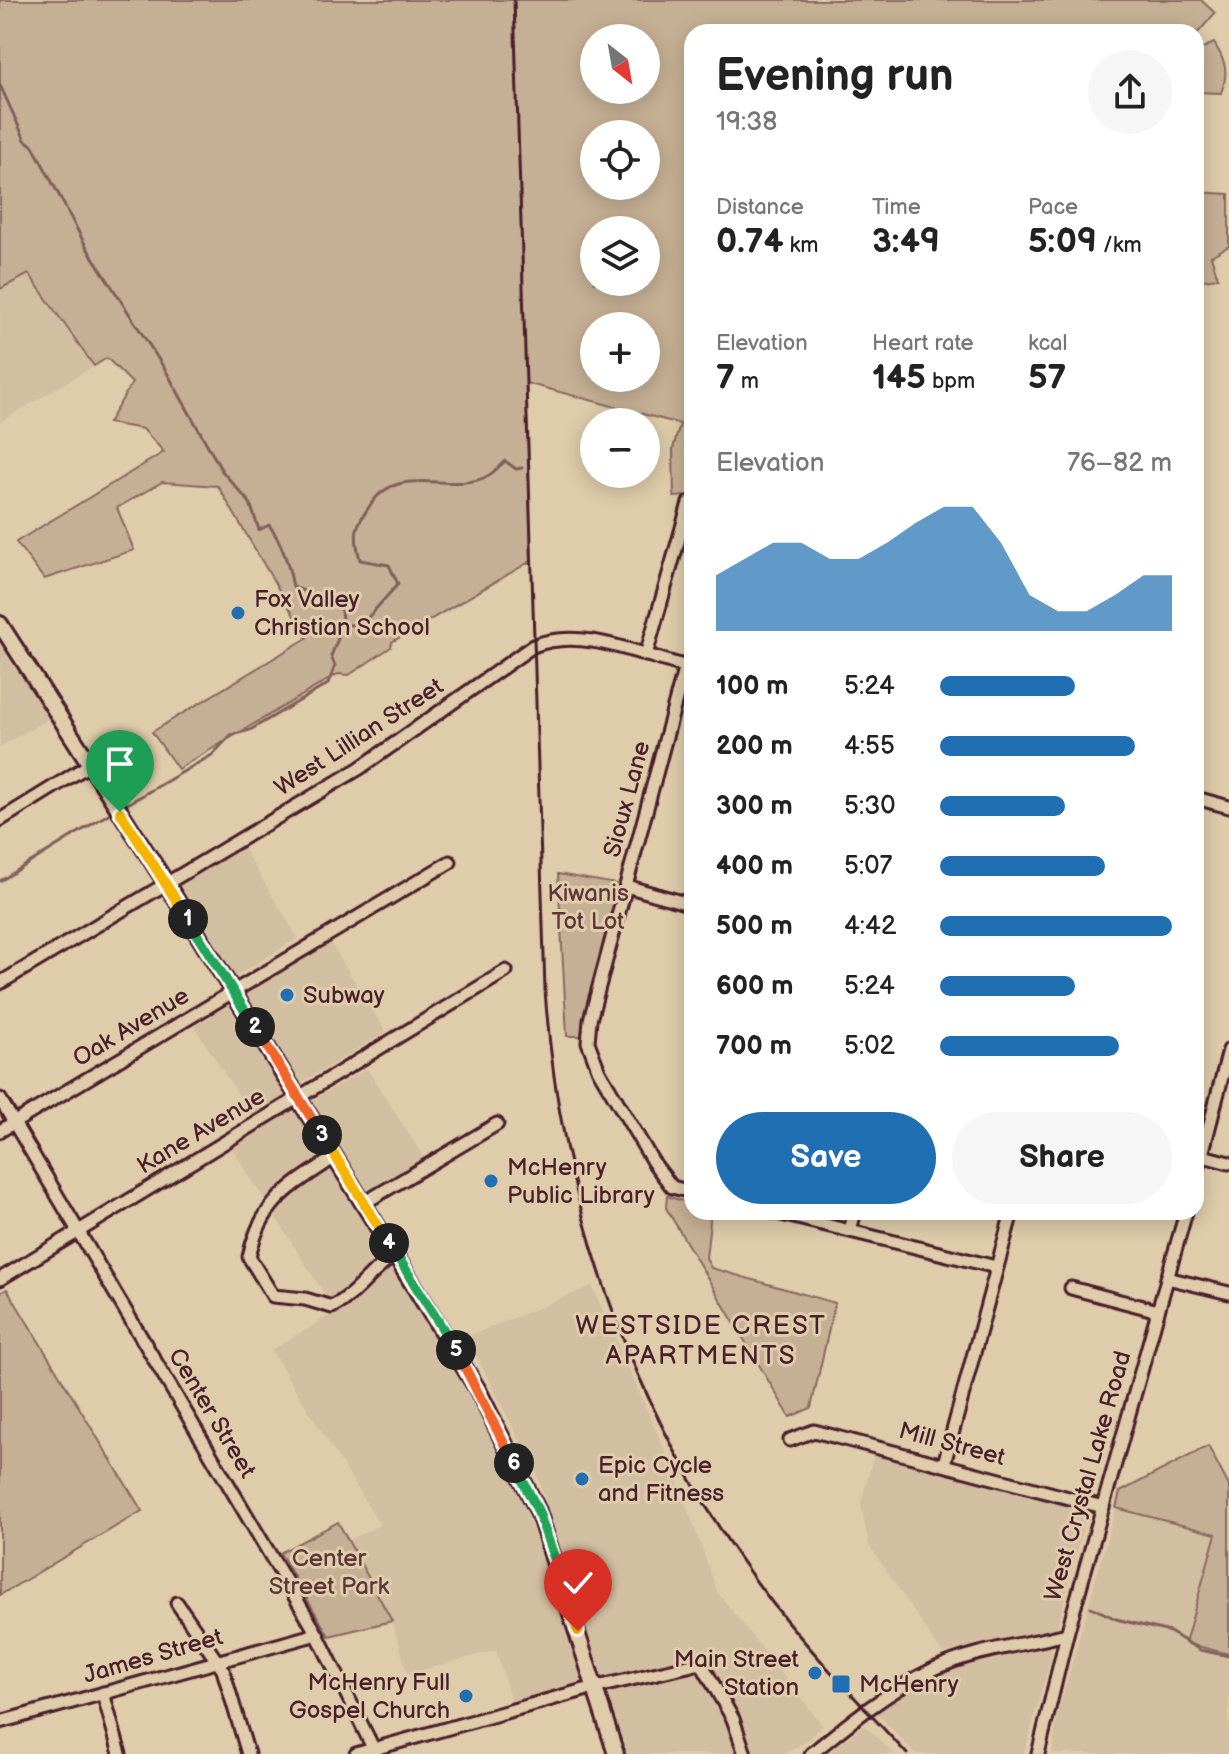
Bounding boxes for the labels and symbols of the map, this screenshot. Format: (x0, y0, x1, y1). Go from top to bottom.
north arrow (580, 24, 660, 104)
place label: Fox Valley Christian School (254, 585, 430, 642)
marker: Fox Valley Christian School (229, 604, 247, 622)
street label: West Lillian Street (269, 671, 449, 802)
pin (86, 730, 154, 812)
street label: Sioux Lane (598, 738, 656, 860)
park label: Kiwanis Tot Lot (547, 879, 629, 936)
pin: 1 (168, 899, 208, 939)
street label: Oak Avenue (68, 981, 194, 1073)
place label: Subway (303, 981, 385, 1010)
marker: Subway (278, 986, 296, 1004)
pin: 2 (235, 1007, 275, 1047)
street label: Kane Avenue (132, 1082, 270, 1180)
pin: 3 (302, 1115, 342, 1155)
place label: McHenry Public Library (507, 1153, 655, 1210)
marker: McHenry Public Library (482, 1172, 500, 1190)
pin: 4 (369, 1223, 409, 1263)
district label: WESTSIDE CREST APARTMENTS (575, 1311, 827, 1372)
pin: 5 (436, 1330, 476, 1370)
street label: Center Street (162, 1343, 262, 1484)
street label: West Crystal Lake Road (1038, 1348, 1138, 1604)
street label: Mill Street (896, 1416, 1009, 1472)
pin: 6 (494, 1443, 534, 1483)
place label: Epic Cycle and Fitness (598, 1451, 724, 1508)
marker: Epic Cycle and Fitness (573, 1470, 591, 1488)
park label: Center Street Park (269, 1544, 390, 1601)
pin (544, 1549, 612, 1631)
street label: James Street (80, 1622, 227, 1690)
place label: Main Street Station (674, 1645, 800, 1702)
marker: Main Street Station (806, 1664, 824, 1682)
place label: McHenry Full Gospel Church (289, 1668, 450, 1725)
place label: McHenry (859, 1670, 959, 1699)
marker: McHenry (830, 1673, 852, 1695)
marker: McHenry Full Gospel Church (457, 1687, 475, 1705)

